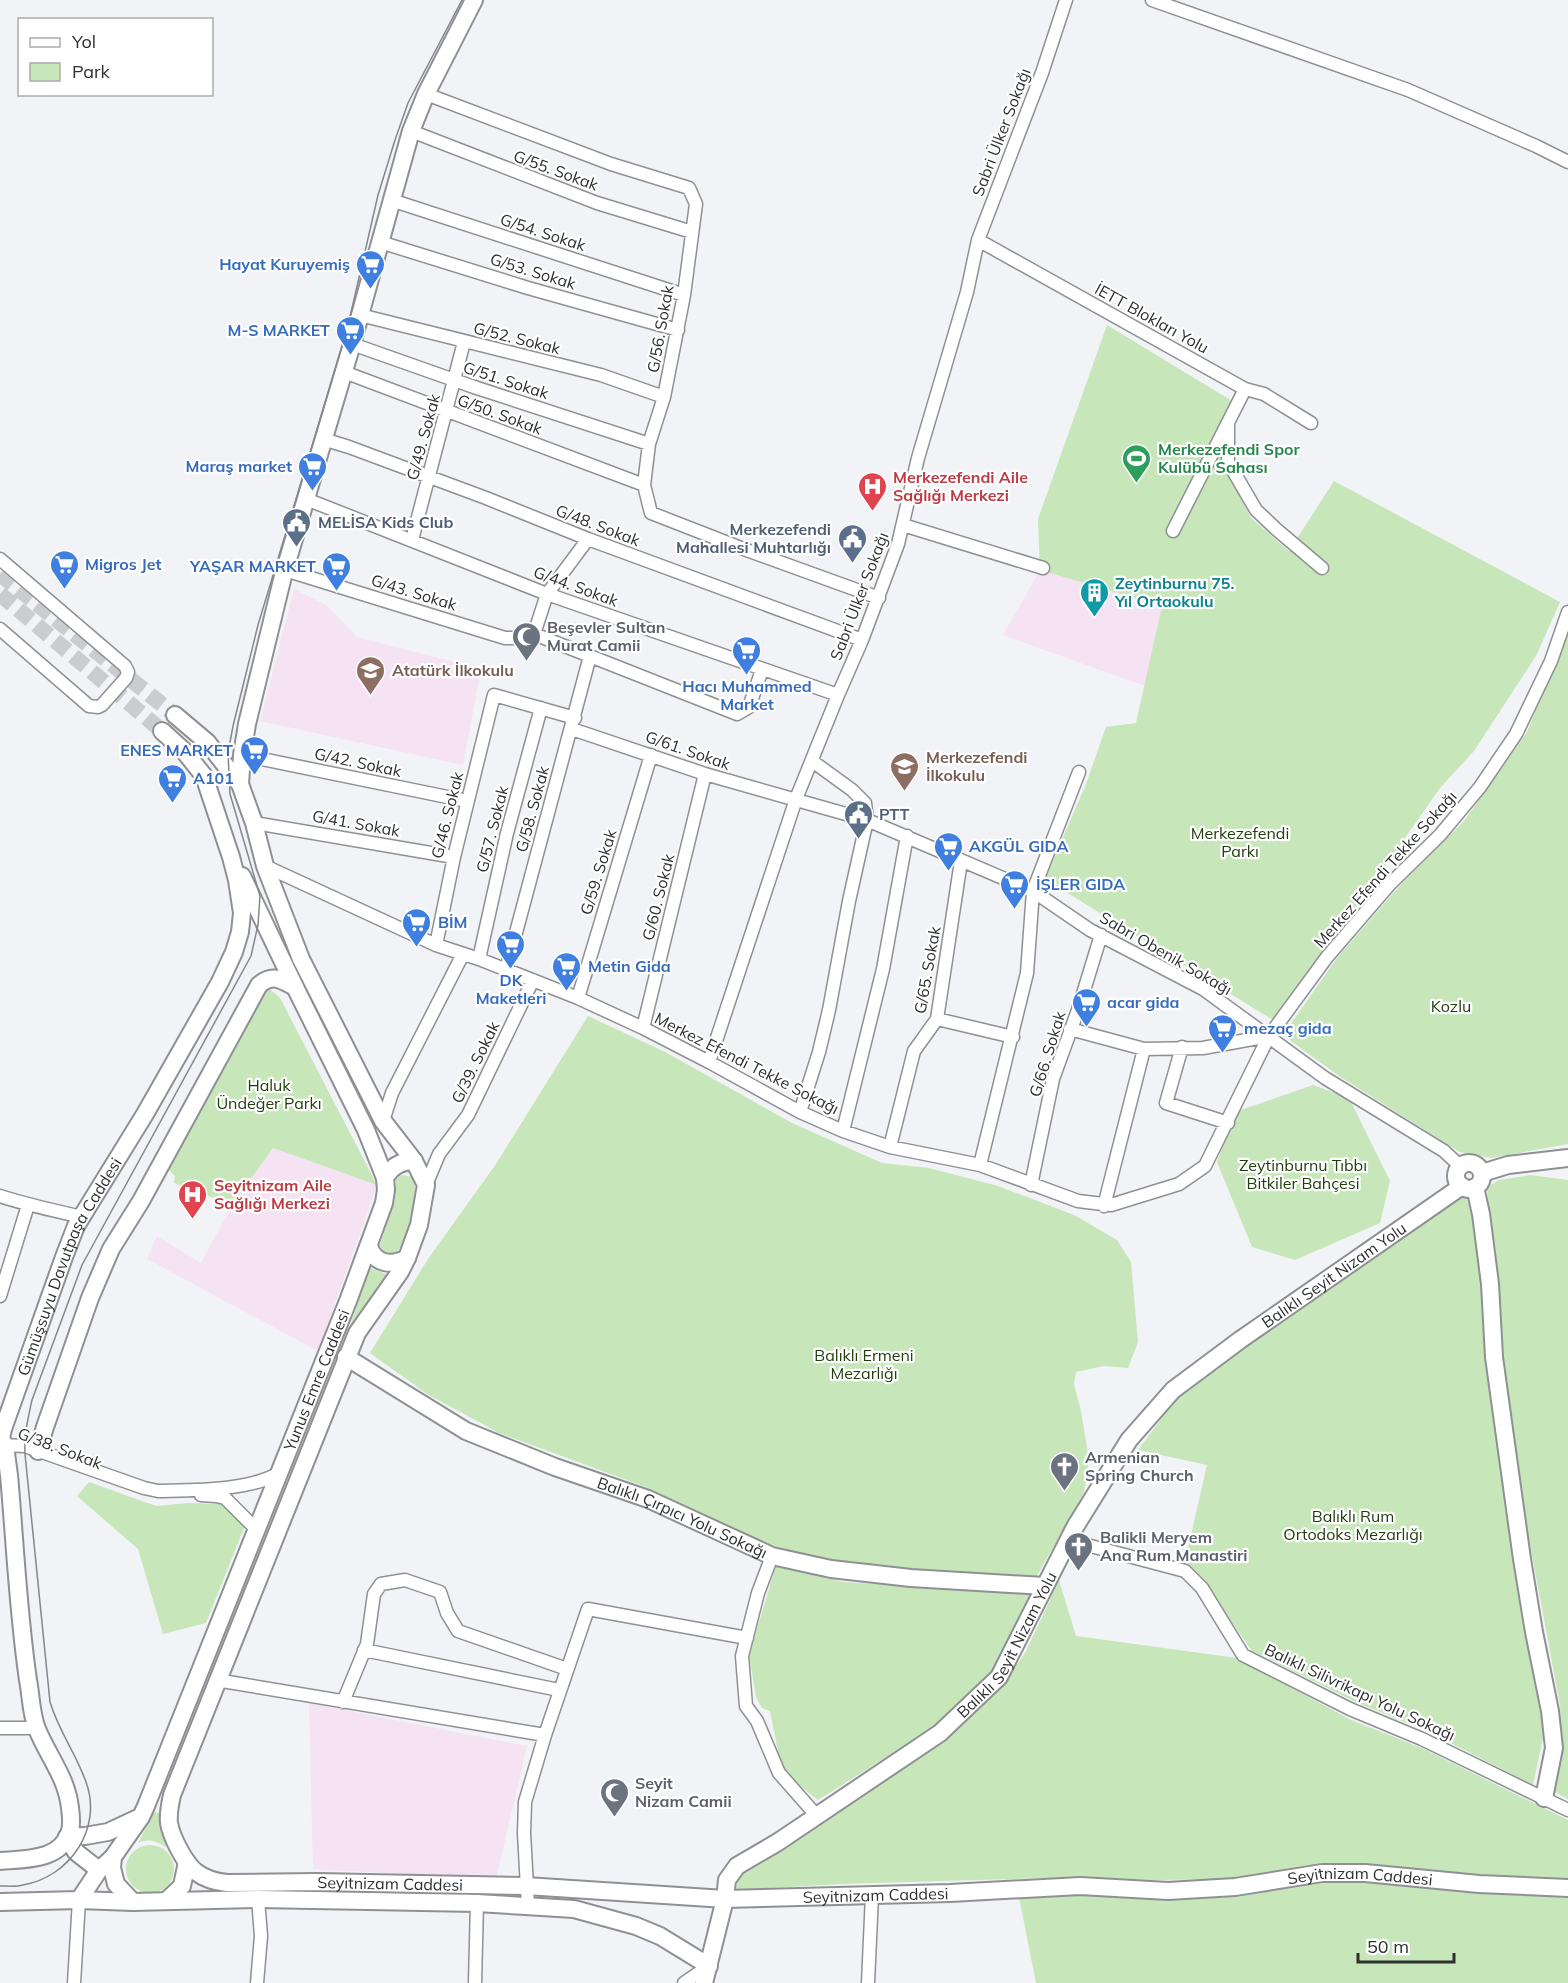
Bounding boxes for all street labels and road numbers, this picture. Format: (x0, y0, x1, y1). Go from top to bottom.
street label: Sabri Ülker Sokağı (967, 65, 1035, 199)
street label: G/55. Sokak (511, 145, 602, 195)
street label: G/54. Sokak (498, 209, 589, 255)
street label: G/53. Sokak (488, 248, 579, 294)
street label: İETT Blokları Yolu (1092, 278, 1212, 358)
street label: G/56. Sokak (642, 283, 678, 374)
street label: G/52. Sokak (472, 318, 563, 359)
street label: G/51. Sokak (461, 357, 552, 403)
street label: G/50. Sokak (455, 389, 546, 439)
street label: G/49. Sokak (402, 391, 444, 482)
street label: G/48. Sokak (553, 500, 644, 550)
street label: Sabri Ülker Sokağı (825, 529, 893, 663)
street label: G/44. Sokak (531, 561, 622, 611)
street label: G/43. Sokak (369, 569, 460, 615)
street label: G/61. Sokak (643, 726, 734, 774)
street label: G/42. Sokak (313, 743, 404, 781)
street label: G/58. Sokak (511, 763, 553, 854)
street label: G/46. Sokak (427, 769, 468, 860)
street label: G/57. Sokak (472, 783, 513, 874)
street label: Merkez Efendi Tekke Sokağı (1309, 786, 1461, 952)
street label: G/41. Sokak (311, 805, 402, 841)
street label: G/59. Sokak (575, 826, 621, 917)
street label: G/60. Sokak (638, 851, 679, 942)
street label: Sabri Obenik Sokağı (1096, 907, 1236, 999)
street label: G/65. Sokak (909, 924, 945, 1015)
street label: Merkez Efendi Tekke Sokağı (651, 1008, 843, 1118)
street label: G/66. Sokak (1024, 1008, 1070, 1099)
street label: G/39. Sokak (447, 1017, 504, 1106)
street label: Gümüşsuyu Davutpaşa Caddesi (13, 1154, 126, 1378)
street label: Balıklı Seyit Nizam Yolu (1258, 1218, 1410, 1332)
street label: Yunus Emre Caddesi (279, 1306, 354, 1455)
street label: G/38. Sokak (15, 1423, 106, 1473)
street label: Balıklı Çırpıcı Yolu Sokağı (595, 1472, 771, 1563)
street label: Balıklı Seyit Nizam Yolu (952, 1568, 1061, 1722)
street label: Balıklı Silivrikapı Yolu Sokağı (1261, 1639, 1459, 1745)
street label: Seyitnizam Caddesi (1286, 1863, 1434, 1889)
street label: Seyitnizam Caddesi (317, 1872, 463, 1895)
street label: Seyitnizam Caddesi (803, 1883, 949, 1907)

